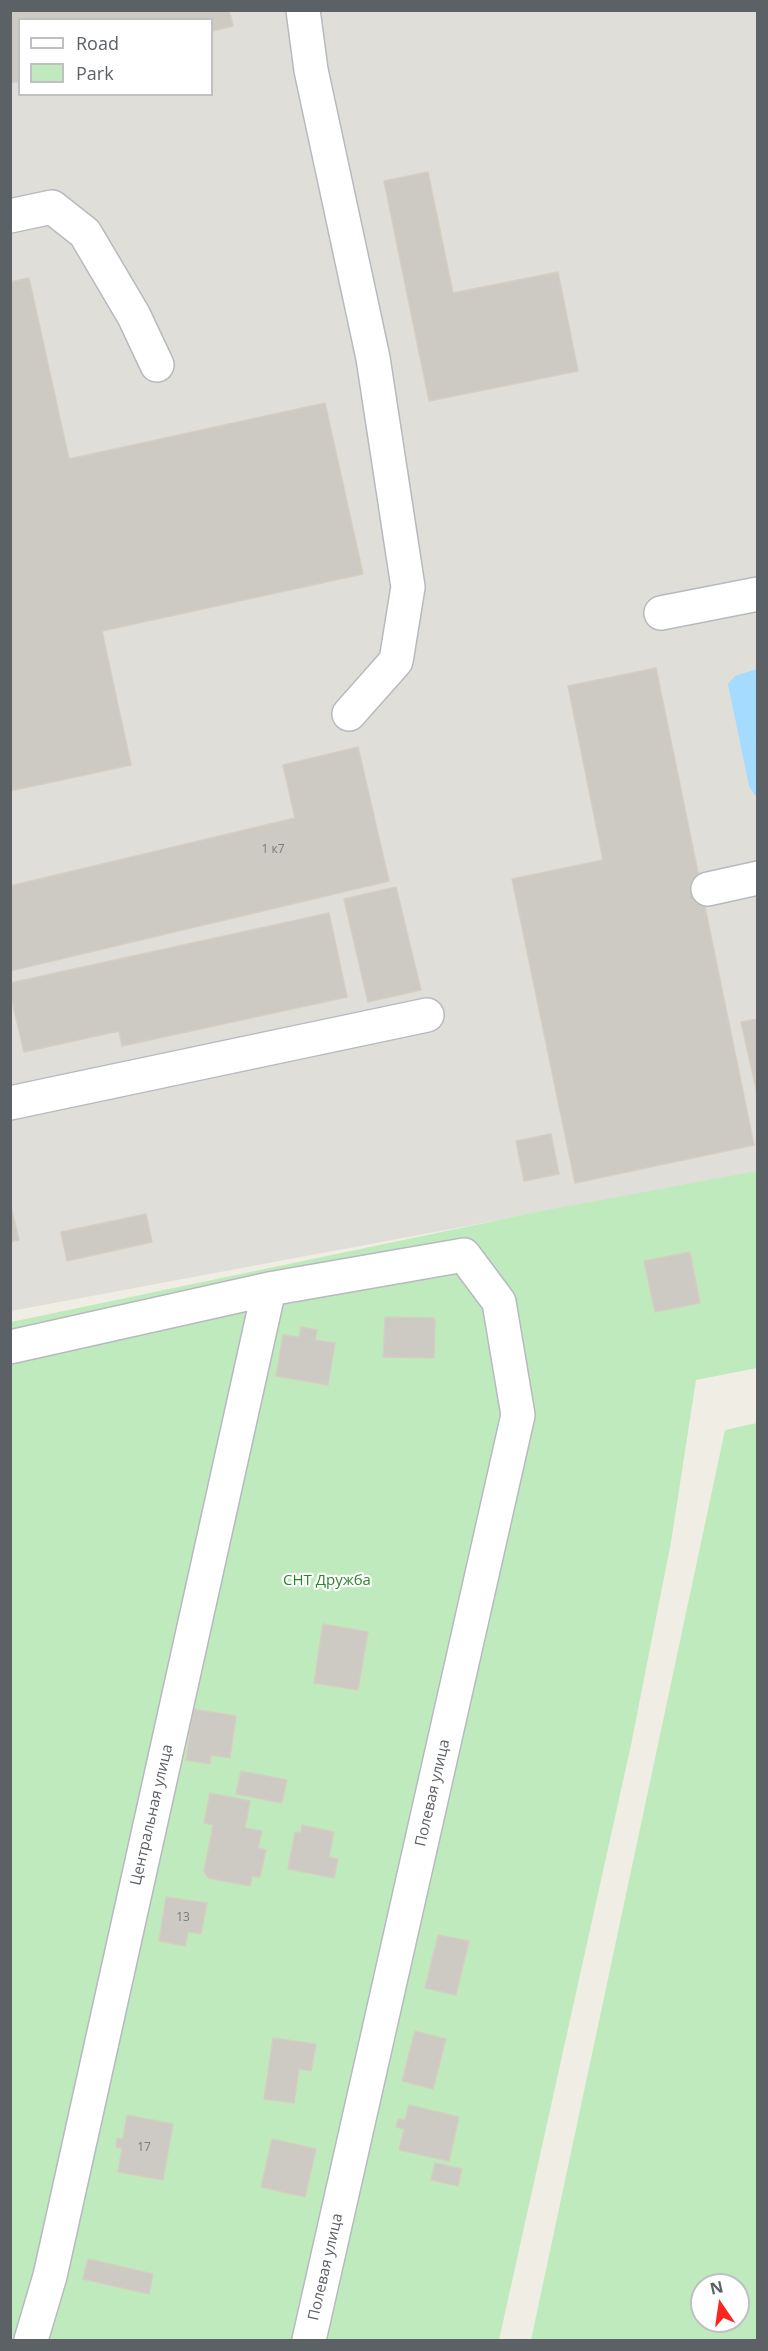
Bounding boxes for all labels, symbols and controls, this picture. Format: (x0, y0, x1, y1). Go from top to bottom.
legend (18, 18, 213, 96)
text: Road (76, 31, 119, 55)
text: Park (76, 61, 114, 85)
house number: 1 к7 (261, 843, 285, 857)
park label: СНТ Дружба (283, 1572, 371, 1590)
street label: Полевая улица (412, 1738, 454, 1848)
street label: Центральная улица (127, 1743, 177, 1887)
house number: 13 (176, 1911, 190, 1925)
house number: 17 (137, 2141, 151, 2155)
street label: Полевая улица (305, 2212, 347, 2322)
north arrow (690, 2273, 750, 2333)
text: N (708, 2275, 725, 2300)

